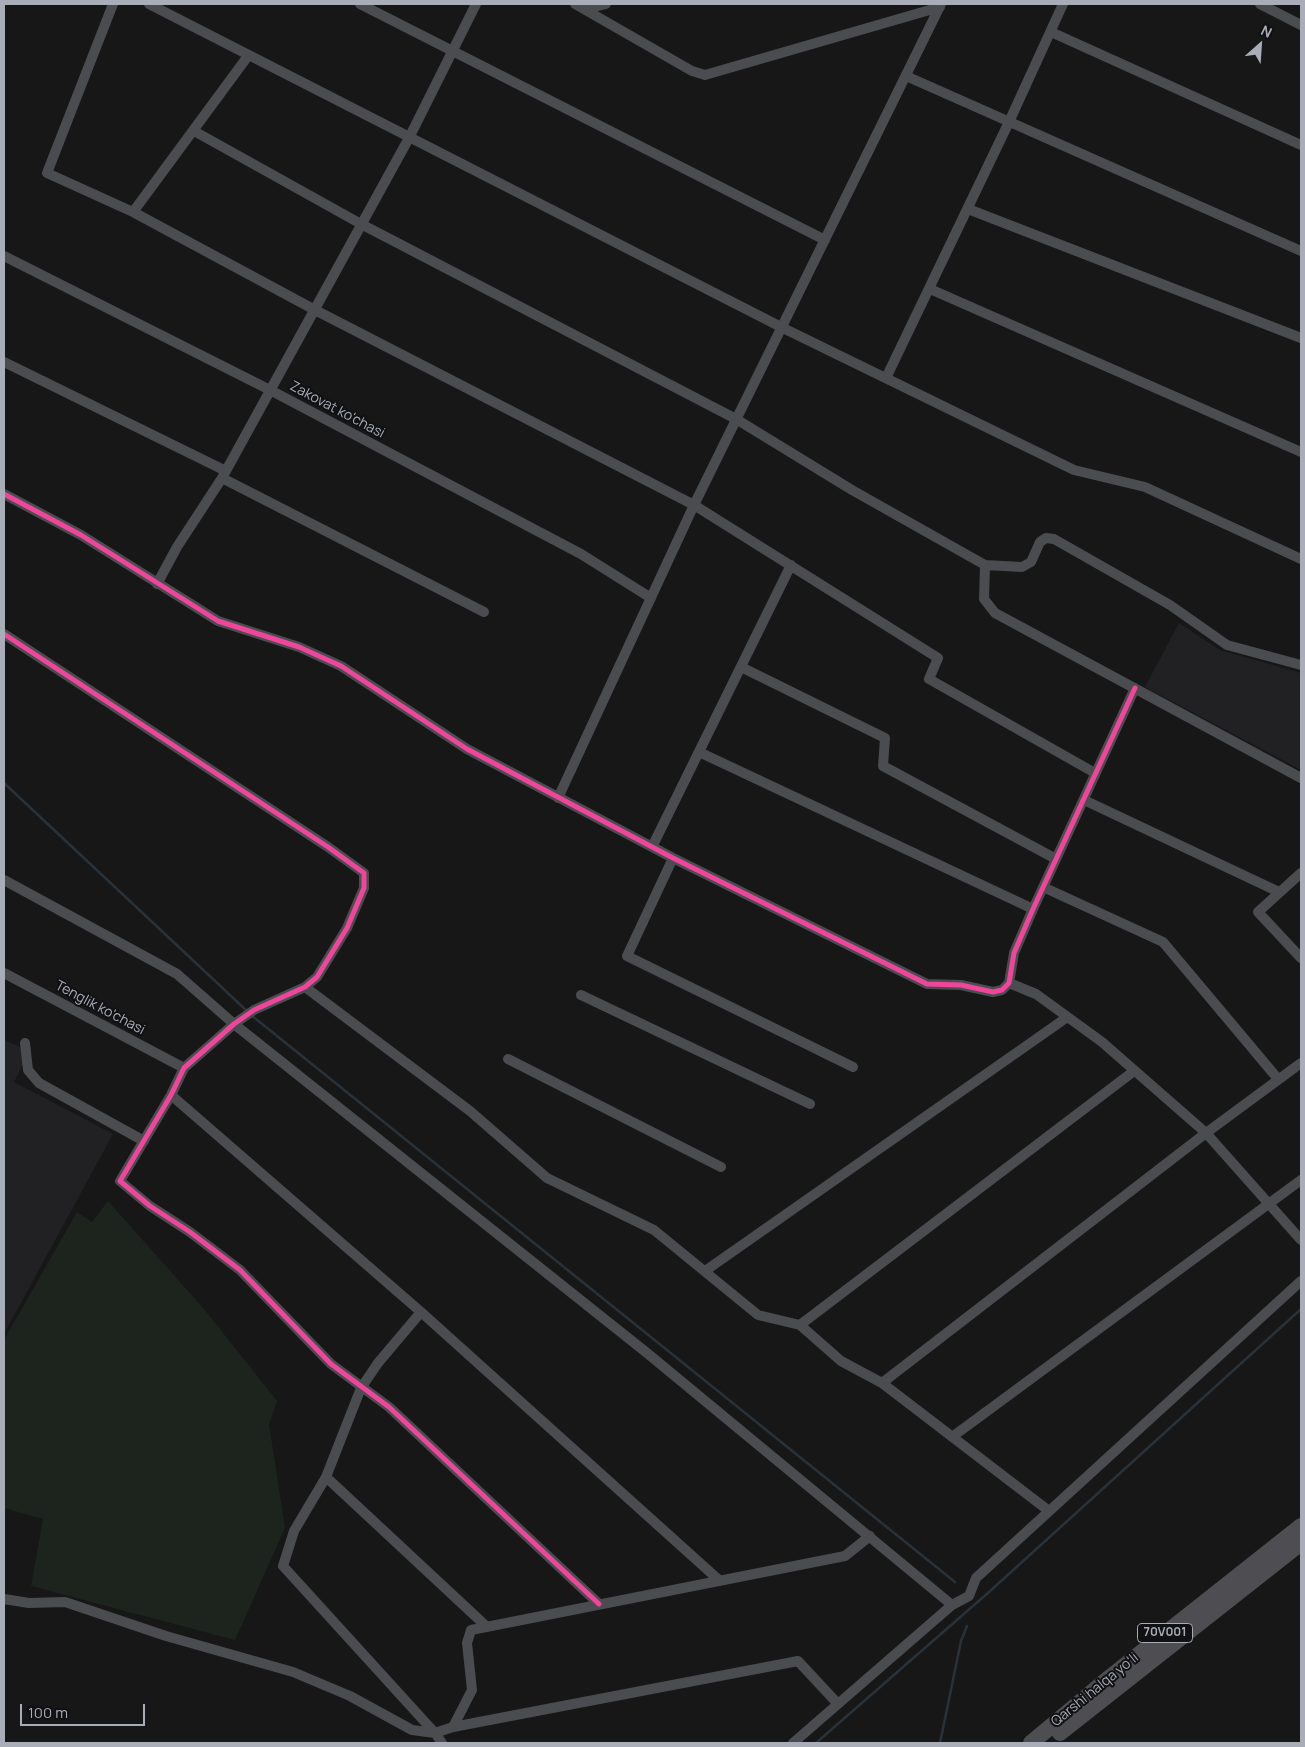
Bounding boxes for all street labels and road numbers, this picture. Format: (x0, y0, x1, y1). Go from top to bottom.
street label: Zakovat ko'chasi (287, 378, 387, 442)
street label: Tenglik ko'chasi (52, 977, 148, 1039)
road number: 70V001 (1138, 1624, 1192, 1642)
street label: Qarshi halqa yoʻli (1048, 1650, 1142, 1730)

